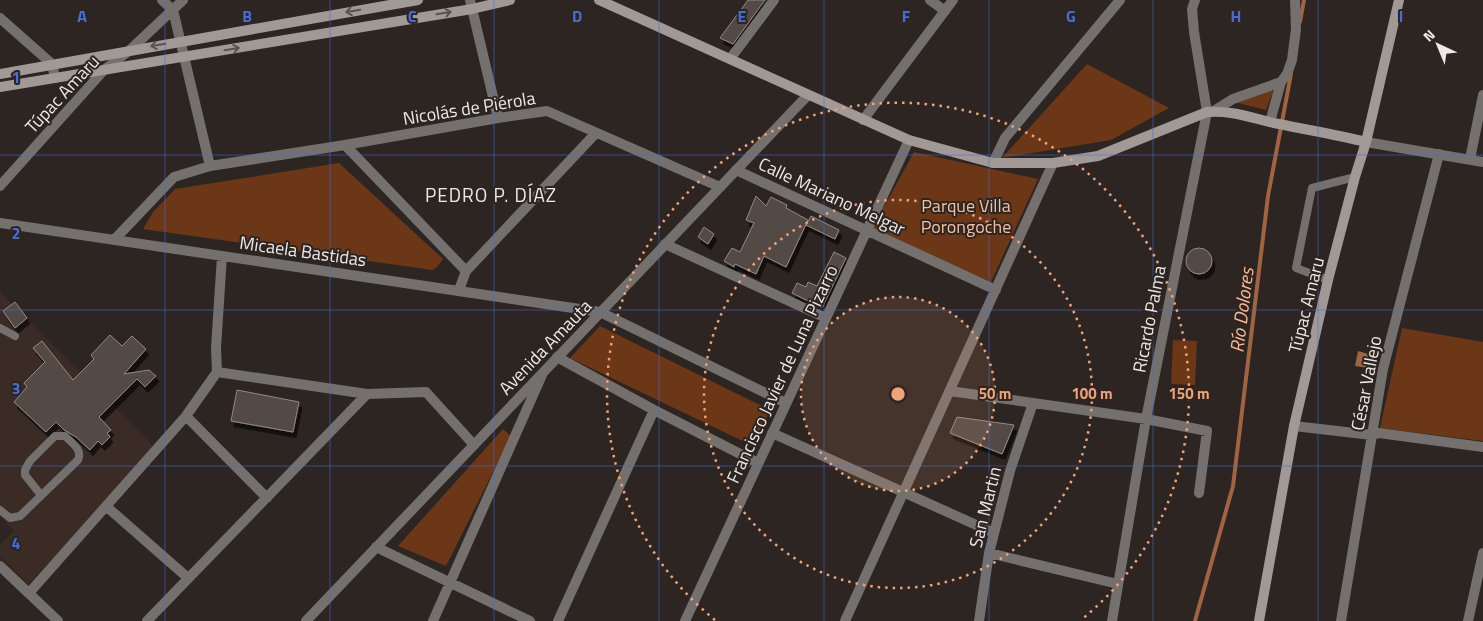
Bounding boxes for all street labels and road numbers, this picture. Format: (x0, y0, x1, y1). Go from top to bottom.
street label: Túpac Amaru (19, 49, 105, 139)
street label: Nicolás de Piérola (401, 84, 537, 132)
street label: Calle Mariano Melgar (754, 150, 910, 242)
street label: Micaela Bastidas (238, 229, 368, 273)
street label: Túpac Amaru (1281, 254, 1331, 356)
street label: Francisco Javier de Luna Pizarro (719, 260, 845, 488)
street label: Ricardo Palma (1125, 263, 1173, 375)
street label: Avenida Amauta (492, 293, 598, 401)
street label: César Vallejo (1344, 333, 1388, 433)
street label: San Martin (962, 464, 1008, 550)

